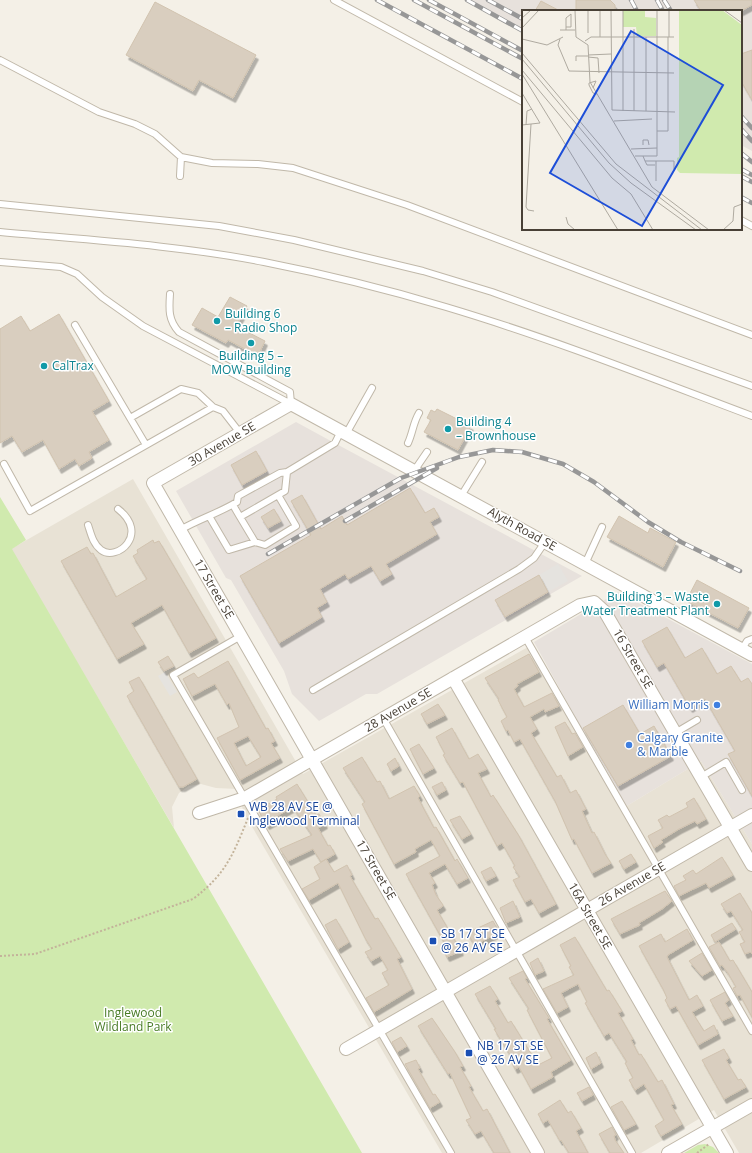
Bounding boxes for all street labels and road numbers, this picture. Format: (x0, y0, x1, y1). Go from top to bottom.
street label: 30 Avenue SE (185, 417, 258, 470)
street label: Alyth Road SE (485, 503, 560, 555)
street label: 17 Street SE (190, 556, 238, 622)
street label: 16 Street SE (609, 626, 657, 692)
street label: 28 Avenue SE (361, 683, 434, 736)
street label: 17 Street SE (352, 837, 400, 903)
street label: 26 Avenue SE (595, 857, 668, 910)
street label: 16A Street SE (564, 879, 616, 952)

